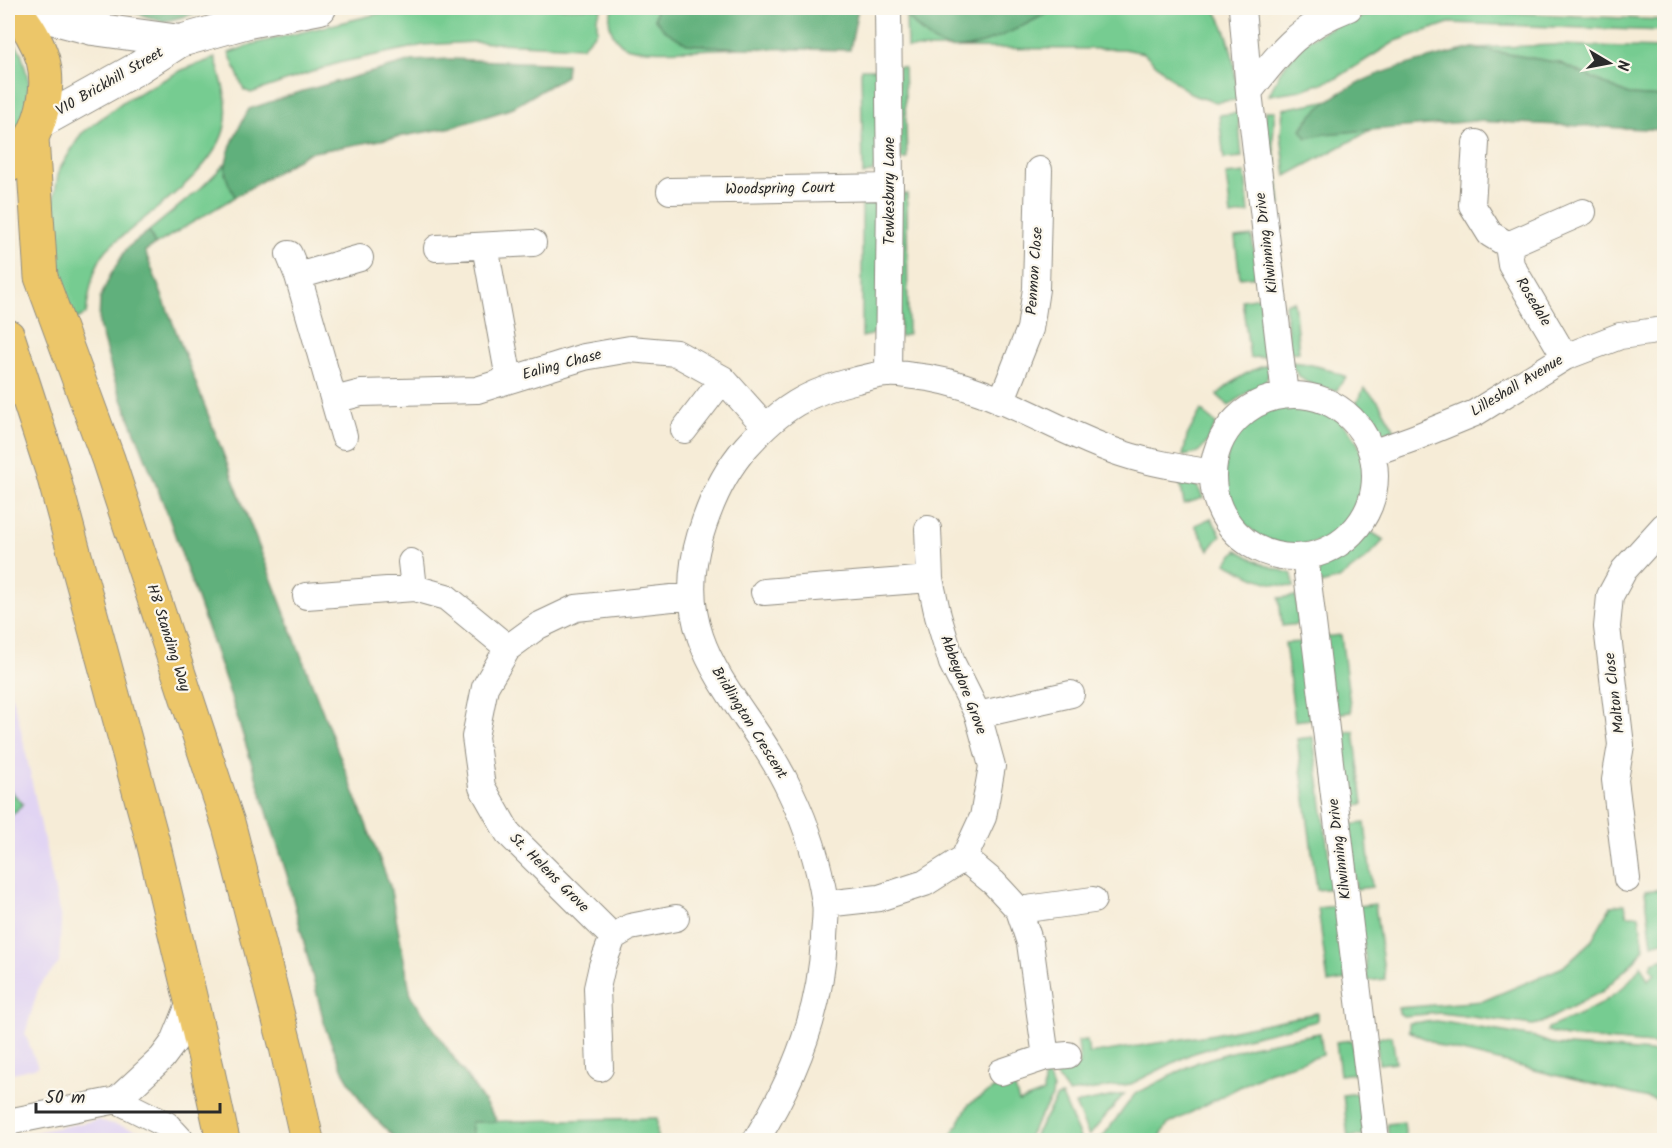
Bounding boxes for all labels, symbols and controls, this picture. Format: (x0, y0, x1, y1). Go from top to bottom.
north arrow (1579, 33, 1639, 93)
street label: V10 Brickhill Street (52, 41, 169, 123)
text: N (1609, 58, 1635, 72)
street label: Tewkesbury Lane (878, 137, 902, 245)
street label: Woodspring Court (725, 176, 835, 202)
street label: Kilwinning Drive (1249, 191, 1285, 295)
street label: Penmon Close (1020, 226, 1050, 316)
street label: Rosedale (1509, 273, 1557, 331)
street label: Ealing Chase (520, 343, 605, 387)
street label: Lilleshall Avenue (1466, 349, 1568, 423)
street label: H8 Standing Way (139, 581, 197, 696)
street label: Abbeydore Grove (933, 632, 993, 738)
street label: Malton Close (1598, 651, 1632, 735)
street label: Bridlington Crescent (705, 662, 793, 784)
street label: Kilwinning Drive (1322, 797, 1358, 901)
street label: St. Helens Grove (503, 827, 595, 919)
scale bar (36, 1076, 220, 1114)
text: 50 m (45, 1084, 85, 1113)

